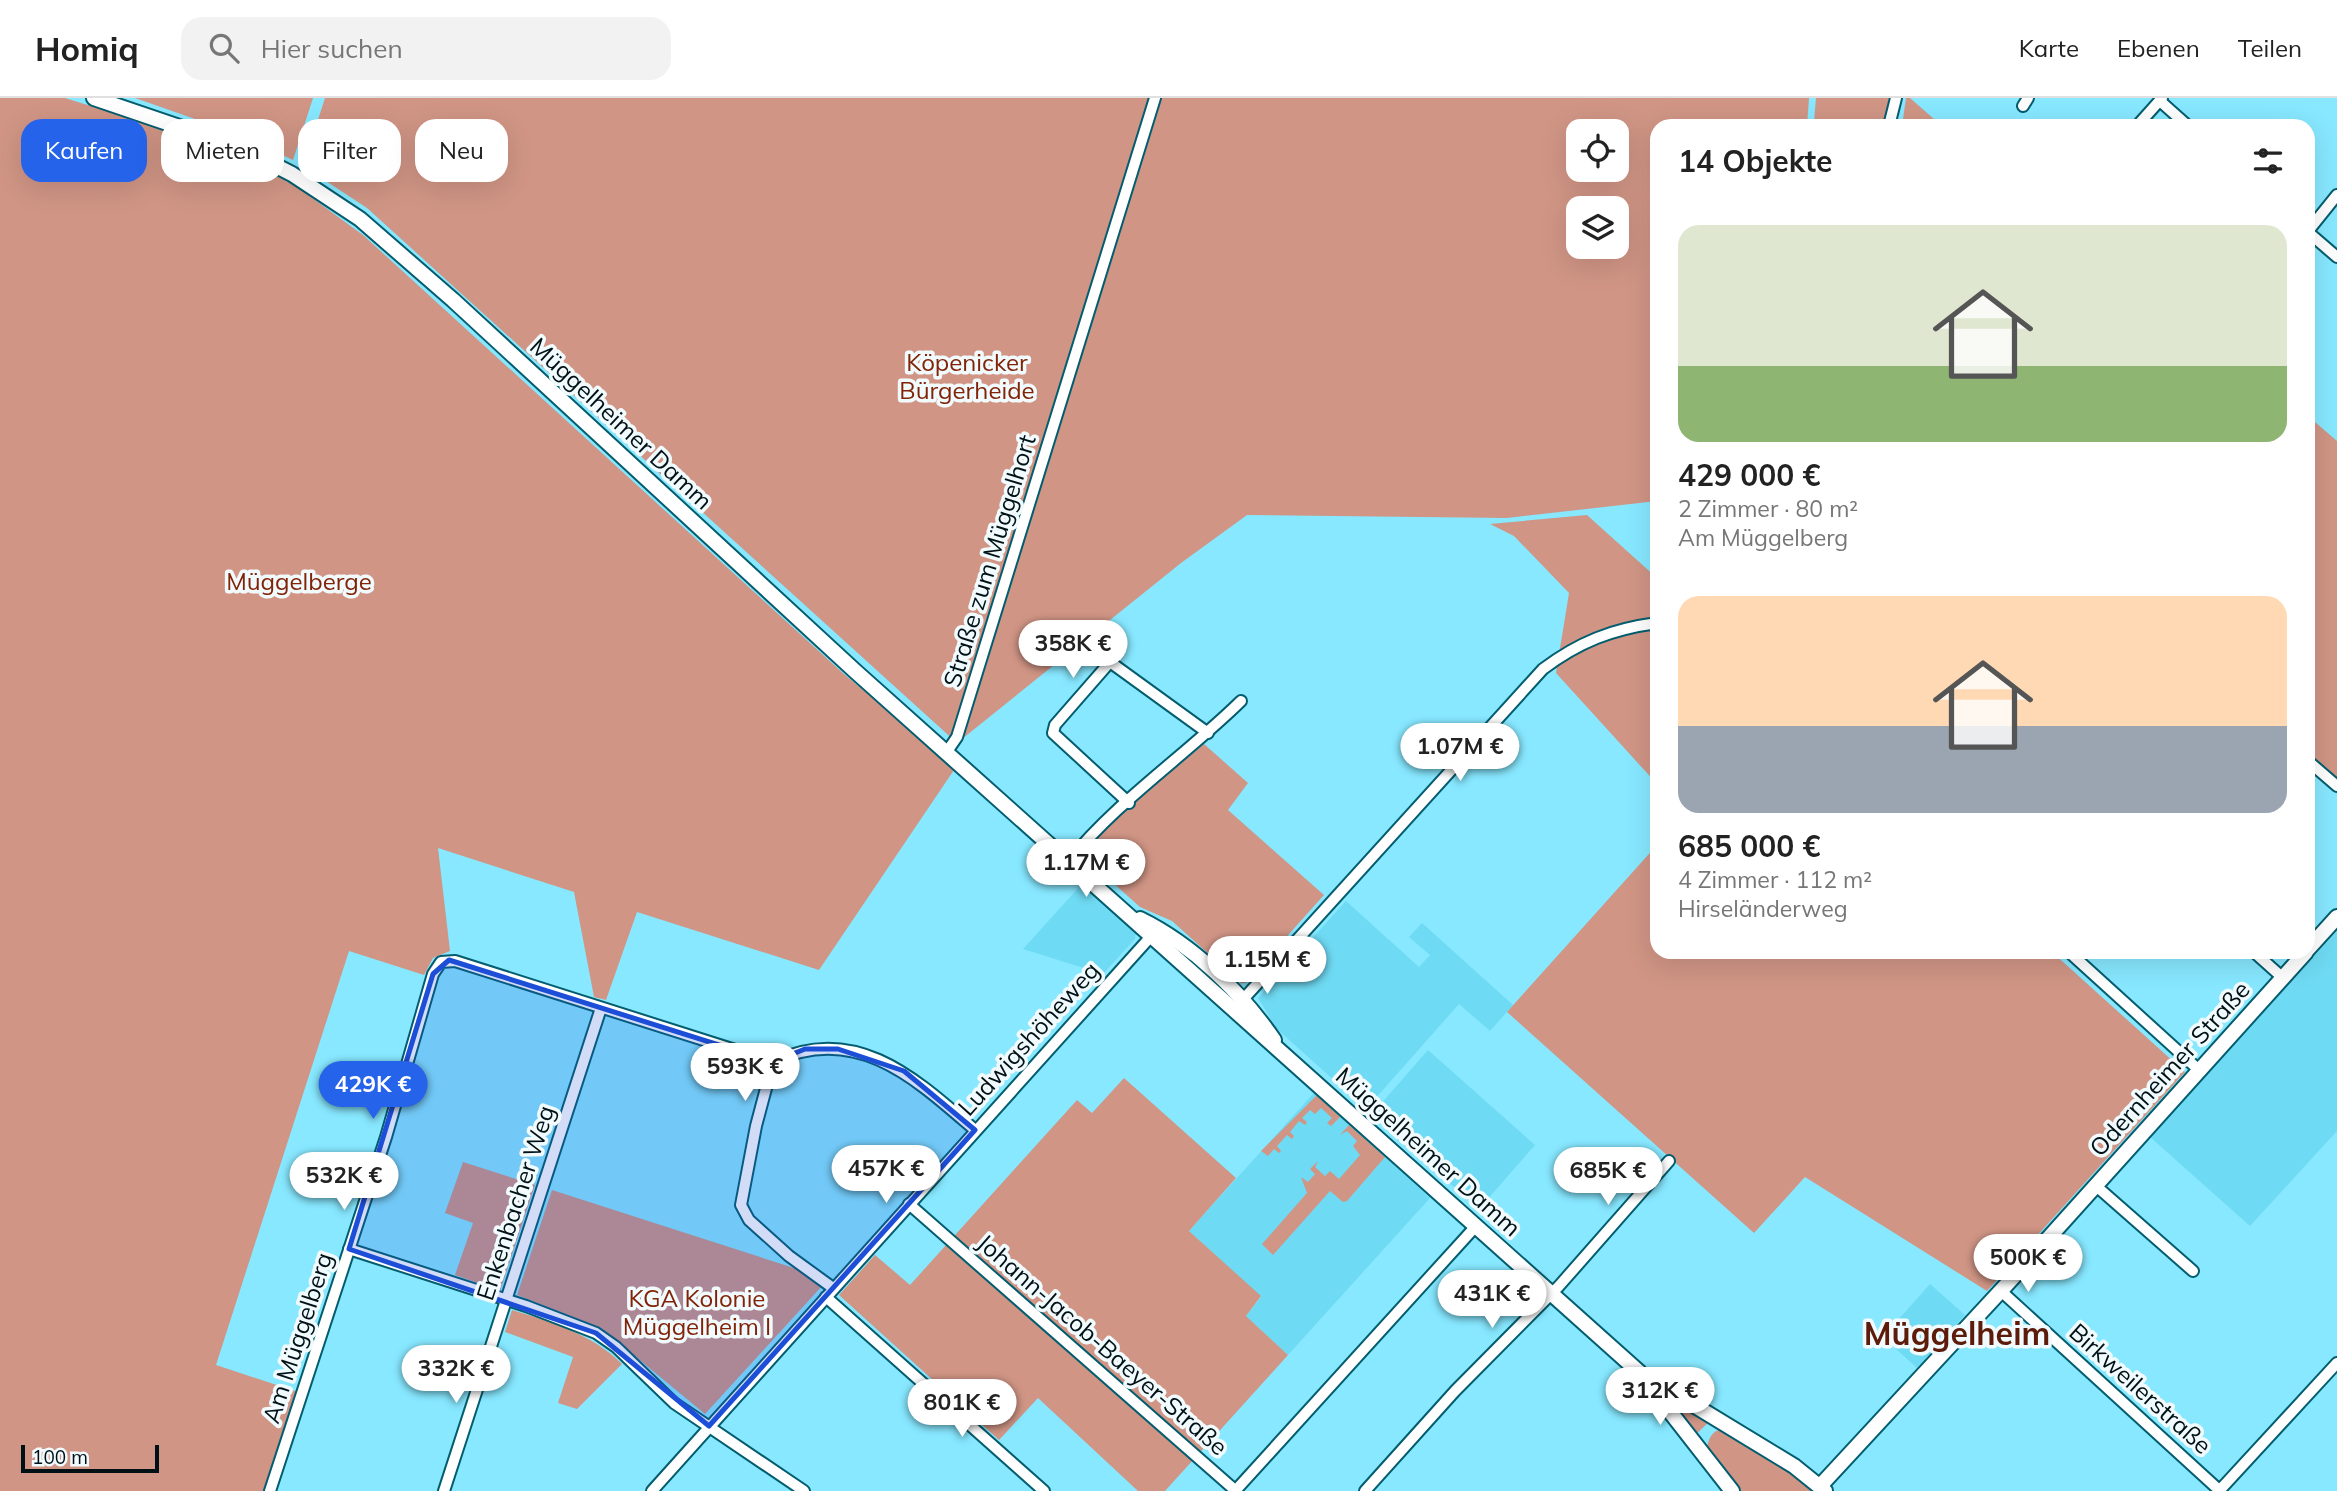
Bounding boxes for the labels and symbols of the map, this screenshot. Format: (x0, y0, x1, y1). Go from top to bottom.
street label: Müggelheimer Damm (524, 331, 719, 516)
park label: Köpenicker Bürgerheide (899, 347, 1035, 405)
street label: Straße zum Müggelhort (936, 431, 1042, 690)
park label: Müggelberge (226, 566, 372, 596)
pin: 358K € (1016, 620, 1130, 680)
pin: 1.07M € (1395, 724, 1525, 783)
pin: 1.17M € (1021, 840, 1151, 899)
pin: 1.15M € (1202, 936, 1332, 996)
street label: Ludwigshöheweg (951, 955, 1105, 1122)
street label: Odernheimer Straße (2083, 975, 2256, 1162)
pin: 593K € (688, 1044, 802, 1103)
street label: Müggelheimer Damm (1330, 1060, 1527, 1242)
pin: 429K € (316, 1062, 430, 1121)
street label: Enkenbacher Weg (469, 1102, 561, 1304)
pin: 457K € (829, 1146, 943, 1205)
pin: 685K € (1551, 1148, 1665, 1207)
pin: 532K € (287, 1152, 401, 1212)
street label: Johann-Jacob-Baeyer-Straße (971, 1227, 1234, 1461)
pin: 500K € (1971, 1234, 2085, 1294)
street label: Am Müggelberg (255, 1249, 339, 1427)
pin: 431K € (1435, 1270, 1549, 1330)
park label: KGA Kolonie Müggelheim I (623, 1283, 771, 1341)
district label: Müggelheim (1864, 1313, 2050, 1353)
street label: Birkweilerstraße (2063, 1317, 2218, 1460)
pin: 332K € (399, 1346, 513, 1405)
pin: 312K € (1603, 1368, 1717, 1427)
pin: 801K € (905, 1380, 1019, 1439)
scale bar (21, 1442, 159, 1474)

